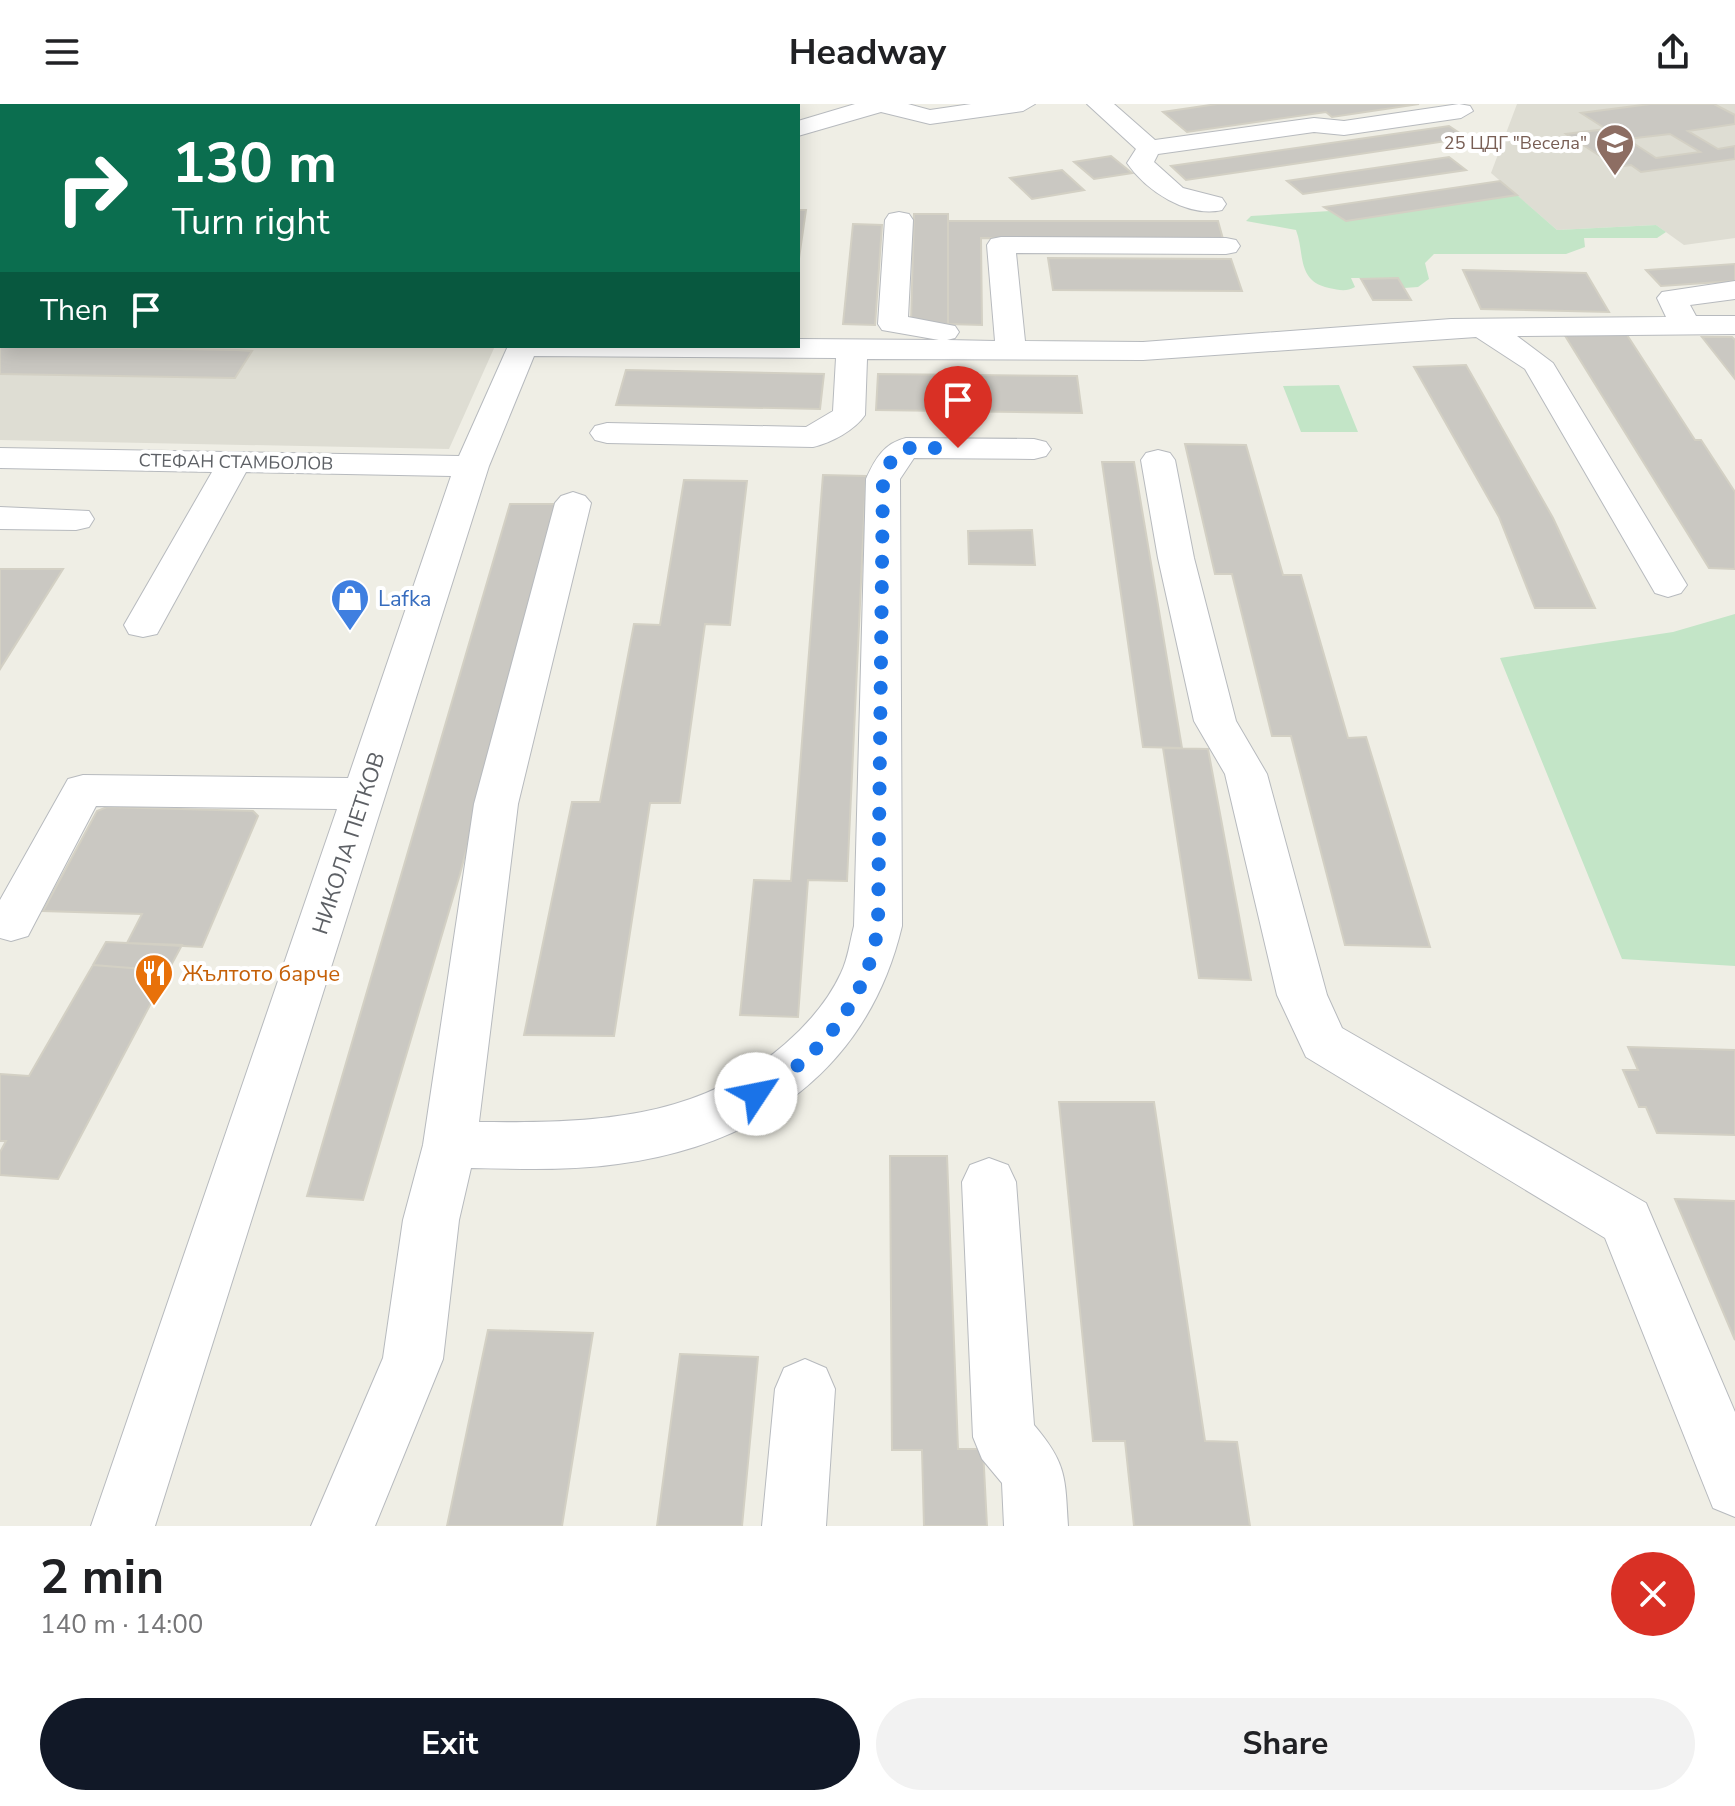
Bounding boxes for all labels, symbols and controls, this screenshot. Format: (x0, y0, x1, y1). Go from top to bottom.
text: Headway (789, 28, 946, 77)
icon: menu (40, 30, 84, 74)
icon: share (1651, 30, 1695, 74)
school or university icon: 25 ЦДГ "Весела" (1594, 122, 1636, 177)
text: 130 m (172, 125, 337, 202)
place label: 25 ЦДГ "Весела" (1444, 131, 1587, 155)
icon: right (40, 136, 144, 240)
text: Turn right (172, 198, 329, 247)
icon: arrive (124, 288, 168, 332)
text: Then (40, 290, 108, 331)
pin (924, 366, 992, 448)
icon: arrive (936, 378, 980, 422)
street label: СТЕФАН СТАМБОЛОВ (138, 448, 334, 476)
shop icon: Lafka (329, 577, 371, 632)
place label: Lafka (378, 584, 431, 614)
street label: НИКОЛА ПЕТКОВ (305, 748, 393, 938)
restaurant icon: Жълтото барче (133, 952, 175, 1007)
place label: Жълтото барче (182, 959, 340, 989)
position arrow (714, 1052, 798, 1136)
text: 2 min (40, 1544, 164, 1610)
button: close (1611, 1552, 1695, 1636)
text: 140 m · 14:00 (40, 1607, 203, 1642)
button: Exit (40, 1698, 860, 1790)
button: Share (876, 1698, 1695, 1790)

